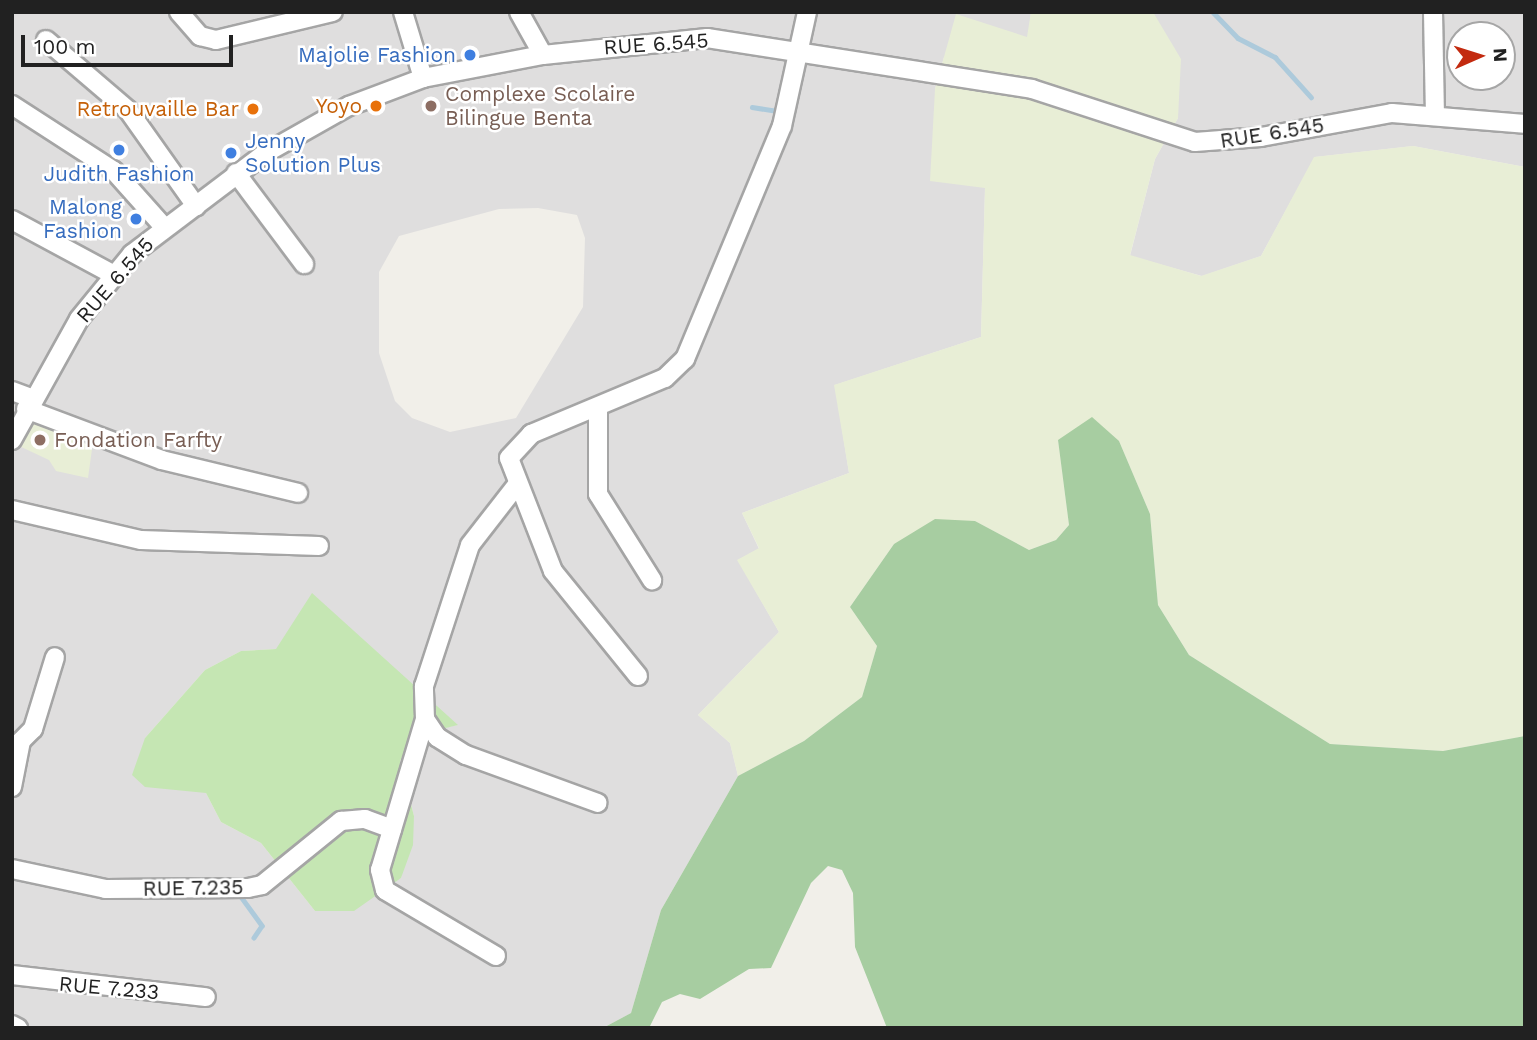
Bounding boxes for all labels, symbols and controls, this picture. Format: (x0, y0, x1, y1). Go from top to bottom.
scale bar (24, 21, 236, 65)
north arrow (1446, 21, 1516, 91)
street label: RUE 6.545 (603, 28, 709, 60)
text: 100 m (34, 34, 96, 59)
place label: Majolie Fashion (298, 42, 456, 68)
marker: Majolie Fashion (462, 47, 478, 63)
text: N (1489, 47, 1512, 63)
place label: Complexe Scolaire Bilingue Benta (445, 81, 635, 131)
place label: Yoyo (316, 93, 362, 119)
place label: Retrouvaille Bar (77, 96, 239, 122)
marker: Yoyo (368, 98, 384, 114)
marker: Complexe Scolaire Bilingue Benta (423, 98, 439, 114)
marker: Retrouvaille Bar (245, 101, 261, 117)
street label: RUE 6.545 (1218, 112, 1326, 154)
place label: Jenny Solution Plus (245, 128, 381, 178)
marker: Judith Fashion (111, 142, 127, 158)
marker: Jenny Solution Plus (223, 145, 239, 161)
place label: Judith Fashion (43, 161, 195, 187)
place label: Malong Fashion (43, 194, 122, 244)
marker: Malong Fashion (128, 211, 144, 227)
street label: RUE 6.545 (71, 232, 159, 328)
place label: Fondation Farfty (54, 427, 222, 453)
marker: Fondation Farfty (32, 432, 48, 448)
street label: RUE 7.235 (142, 875, 244, 901)
street label: RUE 7.233 (57, 971, 161, 1005)

